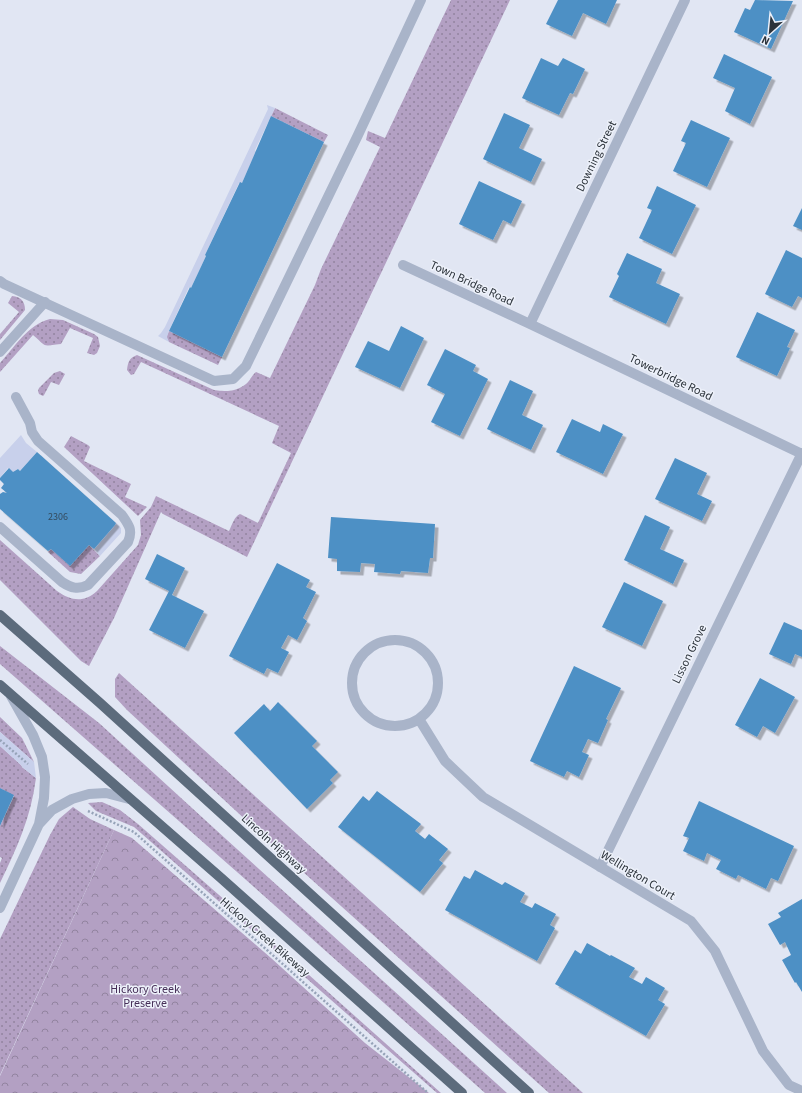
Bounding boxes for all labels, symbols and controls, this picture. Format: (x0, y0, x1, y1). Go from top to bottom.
north arrow (750, 12, 790, 52)
text: N (759, 32, 772, 49)
street label: Downing Street (572, 118, 621, 195)
street label: Town Bridge Road (427, 257, 516, 310)
street label: Towerbridge Road (626, 350, 715, 405)
house number: 2306 (48, 510, 68, 524)
street label: Lisson Grove (668, 622, 711, 687)
street label: Lincoln Highway (237, 810, 310, 879)
street label: Wellington Court (597, 846, 678, 904)
street label: Hickory Creek Bikeway (216, 894, 314, 981)
park label: Hickory Creek Preserve (110, 981, 180, 1012)

